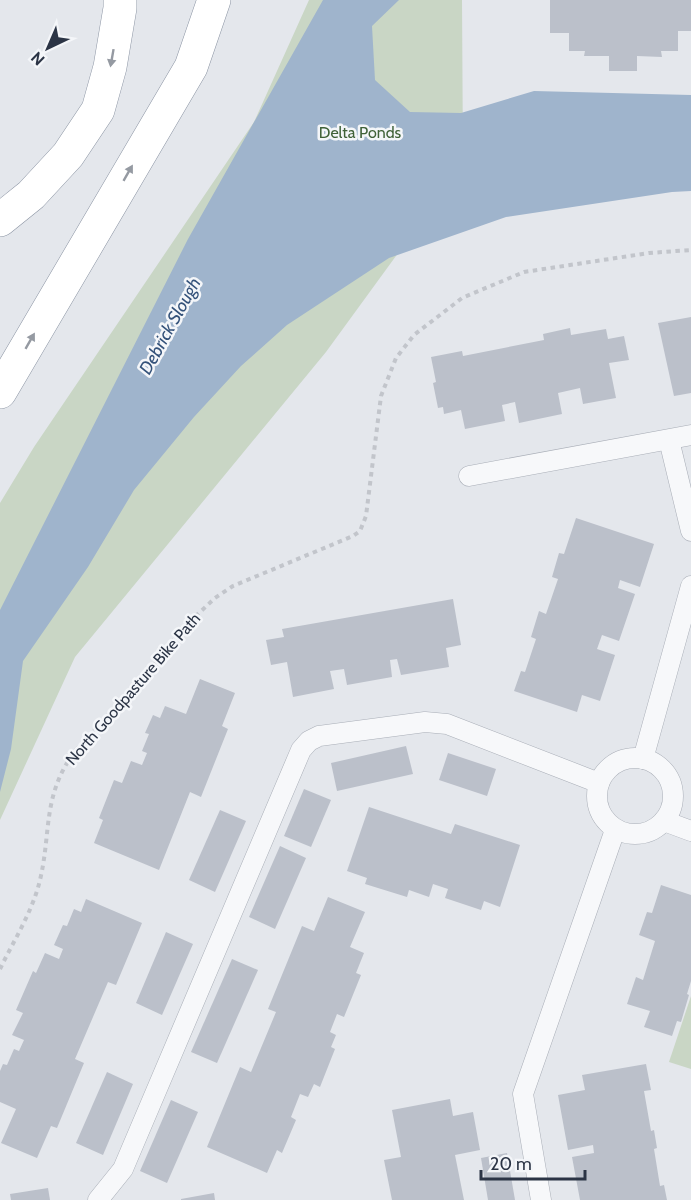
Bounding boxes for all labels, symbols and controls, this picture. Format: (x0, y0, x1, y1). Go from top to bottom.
north arrow (18, 18, 78, 78)
text: N (27, 48, 49, 69)
one-way arrow (107, 48, 116, 67)
park label: Delta Ponds (319, 123, 402, 142)
one-way arrow (123, 165, 134, 181)
water label: Debrick Slough (134, 274, 206, 378)
one-way arrow (24, 333, 35, 349)
street label: North Goodpasture Bike Path (62, 609, 204, 769)
scale bar (481, 1143, 584, 1181)
text: 20 m (490, 1153, 532, 1175)

